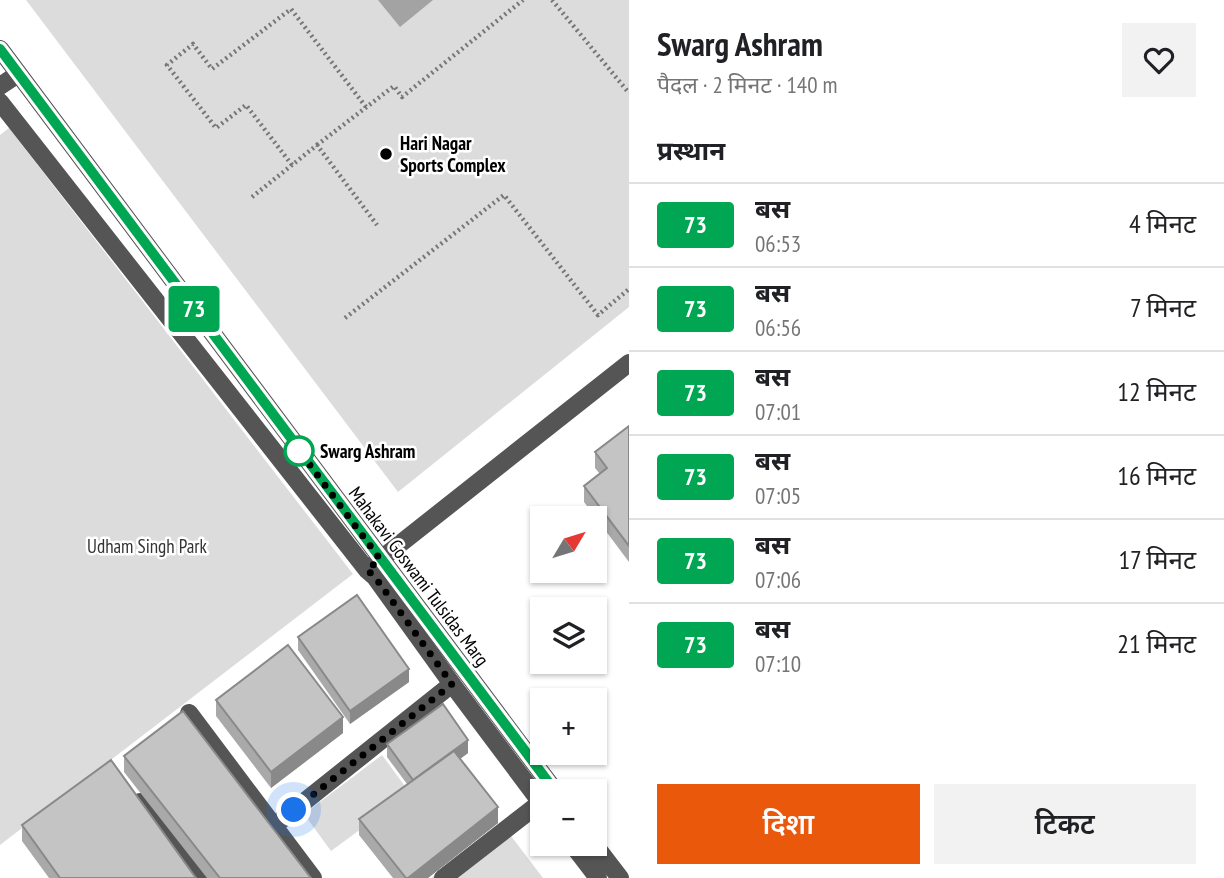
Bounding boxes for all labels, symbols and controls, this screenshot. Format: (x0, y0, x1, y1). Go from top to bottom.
text: Swarg Ashram (657, 22, 823, 65)
button: heart (1122, 23, 1196, 97)
text: पैदल · 2 मिनट · 140 m (657, 70, 837, 99)
place label: Hari Nagar Sports Complex (400, 131, 506, 177)
text: प्रस्थान (657, 134, 725, 167)
marker: Hari Nagar Sports Complex (378, 146, 394, 162)
text: बस (755, 192, 790, 225)
text: 4 मिनट (1129, 207, 1196, 240)
text: 73 (684, 209, 707, 240)
text: 06:53 (755, 229, 801, 258)
text: बस (755, 276, 790, 309)
line badge: 73 (162, 286, 226, 332)
text: 7 मिनट (1130, 291, 1196, 324)
text: 73 (183, 293, 205, 324)
text: 73 (684, 293, 707, 324)
text: 06:56 (755, 313, 801, 342)
text: बस (755, 360, 790, 393)
text: 12 मिनट (1117, 375, 1196, 408)
text: 73 (684, 377, 707, 408)
text: 07:01 (755, 397, 801, 426)
marker: Swarg Ashram (284, 436, 314, 466)
place label: Swarg Ashram (320, 439, 415, 463)
text: बस (755, 444, 790, 477)
text: 16 मिनट (1117, 459, 1196, 492)
text: 73 (684, 461, 707, 492)
text: 07:05 (755, 481, 801, 510)
street label: Mahakavi Goswami Tulsidas Marg (344, 482, 494, 670)
north arrow (530, 506, 607, 583)
map controls (530, 506, 607, 856)
text: बस (755, 528, 790, 561)
park label: Udham Singh Park (87, 534, 208, 558)
text: 17 मिनट (1118, 543, 1196, 576)
text: 73 (684, 545, 707, 576)
text: 07:06 (755, 565, 801, 594)
button: layers (530, 597, 607, 674)
text: बस (755, 612, 790, 645)
text: 21 मिनट (1117, 627, 1196, 660)
text: 73 (684, 629, 707, 660)
text: 07:10 (755, 649, 801, 678)
button: + (530, 688, 607, 765)
button: − (530, 779, 607, 856)
button: दिशा (657, 784, 920, 864)
button: टिकट (934, 784, 1196, 864)
your location (276, 792, 311, 827)

